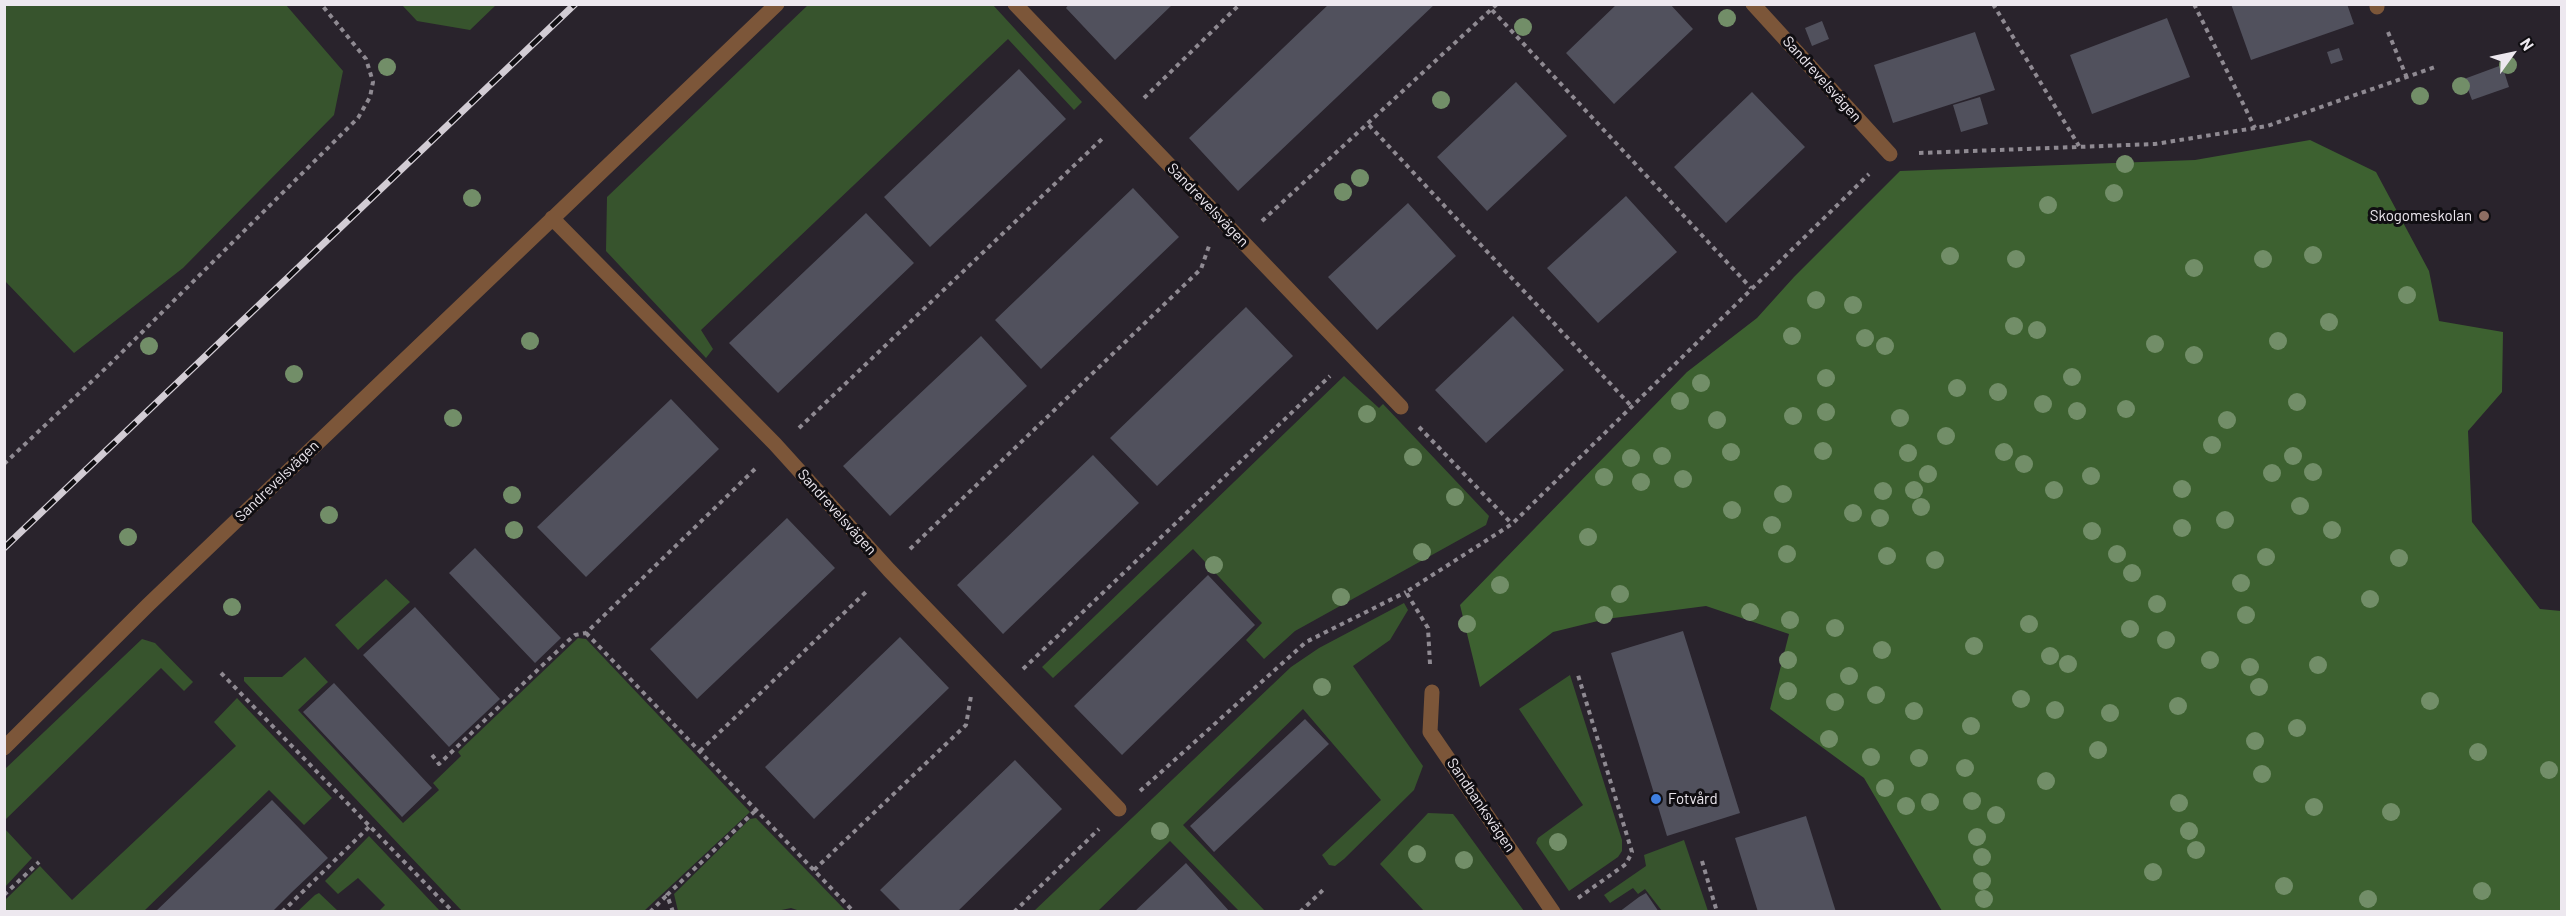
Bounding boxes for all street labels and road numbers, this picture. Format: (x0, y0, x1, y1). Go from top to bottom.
street label: Sandrevelsvägen (1779, 32, 1865, 126)
street label: Sandrevelsvägen (1163, 159, 1253, 251)
street label: Sandrevelsvägen (231, 436, 323, 526)
street label: Sandrevelsvägen (794, 465, 880, 559)
street label: Sandbanksvägen (1443, 755, 1519, 855)

